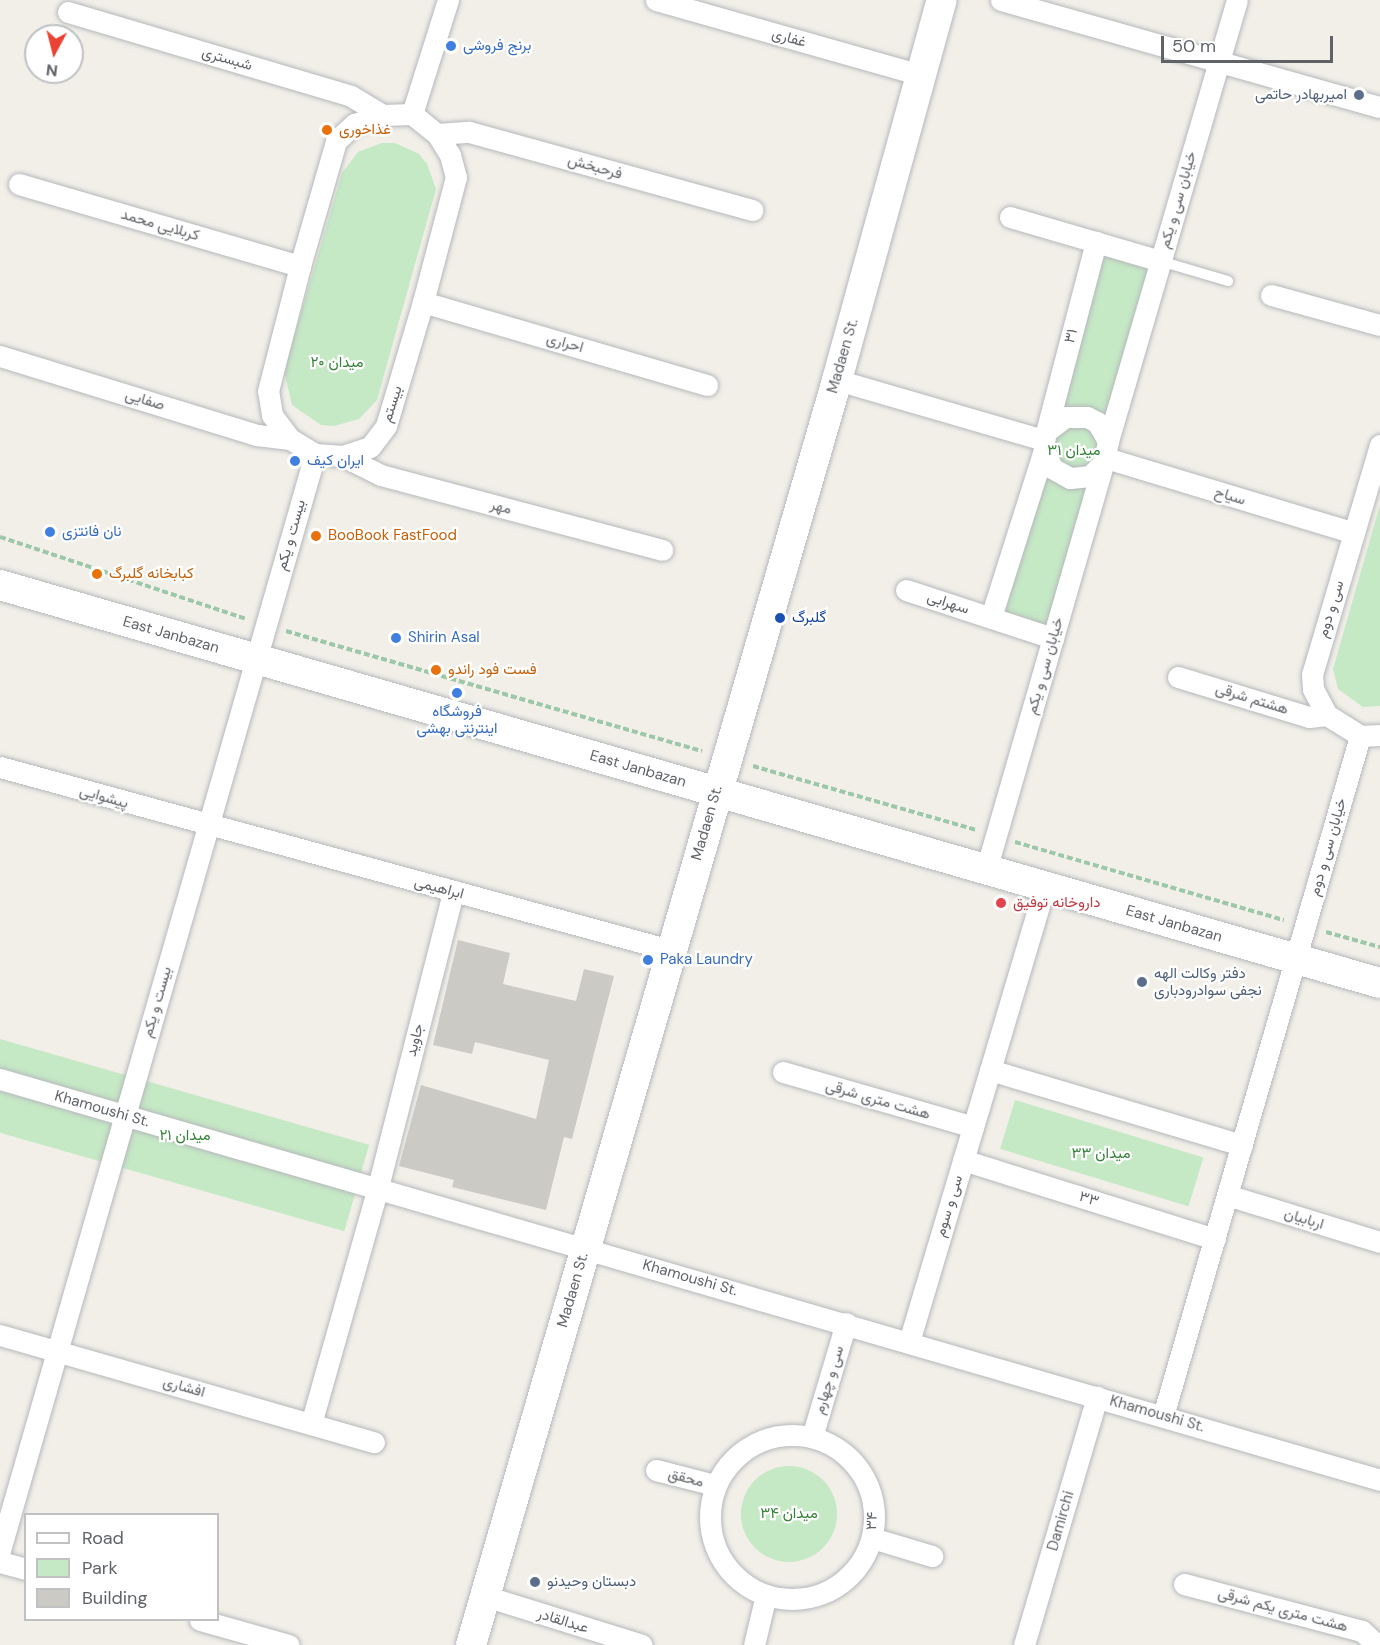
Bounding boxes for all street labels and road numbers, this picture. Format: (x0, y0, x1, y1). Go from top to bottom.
street label: غفاری (770, 25, 808, 51)
street label: شبستری (200, 43, 254, 75)
street label: خیابان سی و یکم (1156, 149, 1200, 251)
street label: فرحبخش (566, 151, 624, 183)
street label: کربلایی محمد (119, 205, 201, 245)
street label: Madaen St. (824, 317, 862, 395)
street label: ۳۱ (1060, 327, 1082, 345)
street label: احراری (544, 329, 586, 357)
street label: بیستم (378, 383, 406, 425)
street label: صفایی (123, 385, 167, 415)
street label: سیاح (1212, 483, 1248, 509)
street label: مهر (488, 496, 514, 518)
street label: بیست و یکم (272, 497, 310, 573)
street label: سی و دوم (1314, 578, 1348, 640)
street label: سهرابی (925, 588, 971, 618)
street label: East Janbazan (121, 613, 221, 657)
street label: خیابان سی و یکم (1023, 615, 1067, 717)
street label: هشتم شرقی (1213, 679, 1291, 719)
street label: East Janbazan (588, 747, 688, 791)
street label: پیشوایی (78, 781, 130, 813)
street label: Madaen St. (688, 784, 726, 862)
street label: خیابان سی و دوم (1305, 796, 1351, 898)
street label: ابراهیمی (412, 873, 466, 903)
street label: East Janbazan (1124, 902, 1224, 946)
street label: بیست و یکم (138, 964, 176, 1040)
street label: جاوید (402, 1022, 428, 1058)
street label: هشت متری شرقی (824, 1076, 932, 1124)
street label: Khamoushi St. (53, 1087, 151, 1131)
street label: سی و سوم (931, 1173, 967, 1239)
street label: ۳۳ (1077, 1188, 1101, 1210)
street label: اربابیان (1282, 1204, 1326, 1234)
street label: Madaen St. (554, 1251, 592, 1329)
street label: Khamoushi St. (641, 1256, 739, 1300)
street label: سی و چهارم (810, 1344, 848, 1416)
street label: افشاری (161, 1372, 207, 1402)
street label: Khamoushi St. (1108, 1392, 1206, 1436)
street label: محقق (666, 1465, 706, 1491)
street label: Damirchi (1044, 1489, 1078, 1553)
street label: ۳۴ (863, 1511, 881, 1531)
street label: هشت متری یکم شرقی (1216, 1584, 1350, 1636)
street label: عبدالقادر (535, 1605, 591, 1637)

